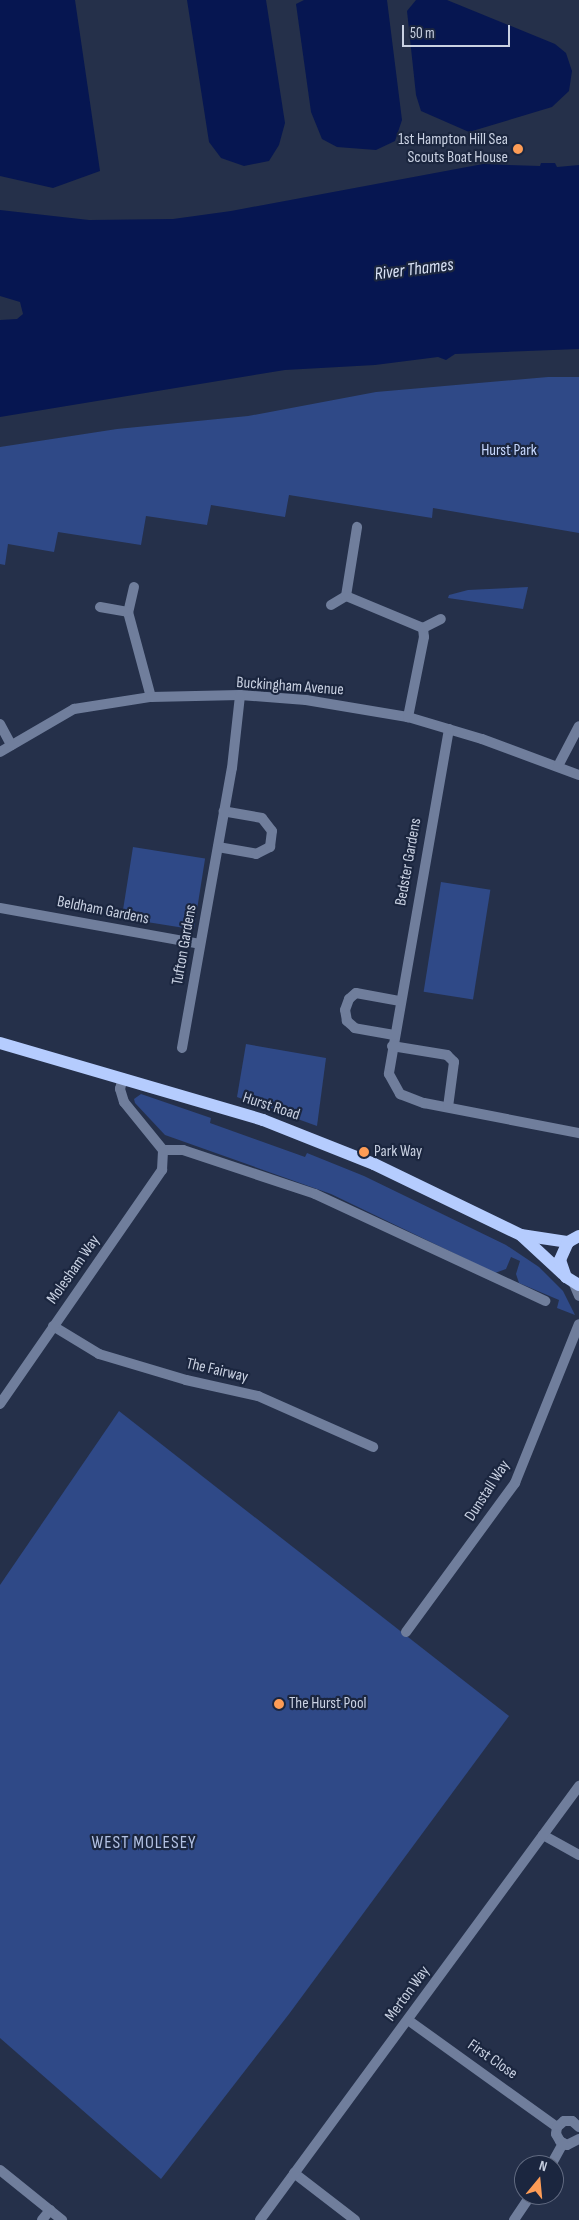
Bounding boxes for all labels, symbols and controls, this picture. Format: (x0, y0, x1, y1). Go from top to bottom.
scale bar (404, 15, 512, 47)
text: 50 m (410, 24, 435, 43)
place label: 1st Hampton Hill Sea Scouts Boat House (398, 130, 508, 168)
marker: 1st Hampton Hill Sea Scouts Boat House (512, 143, 524, 155)
water label: River Thames (373, 254, 455, 286)
park label: Hurst Park (481, 441, 537, 461)
street label: Buckingham Avenue (236, 674, 344, 700)
street label: Bedster Gardens (392, 817, 426, 907)
street label: Beldham Gardens (55, 893, 151, 929)
street label: Tufton Gardens (168, 903, 202, 987)
street label: Hurst Road (240, 1089, 302, 1125)
place label: Park Way (374, 1142, 422, 1162)
marker: Park Way (358, 1146, 370, 1158)
street label: Molesham Way (43, 1232, 105, 1308)
street label: The Fairway (184, 1355, 250, 1387)
street label: Dunstall Way (461, 1457, 515, 1525)
place label: The Hurst Pool (289, 1694, 367, 1714)
marker: The Hurst Pool (273, 1698, 285, 1710)
district label: WEST MOLESEY (90, 1832, 198, 1854)
street label: Merton Way (382, 1963, 434, 2025)
street label: First Close (463, 2036, 521, 2084)
north arrow (514, 2155, 564, 2205)
text: N (537, 2157, 549, 2175)

